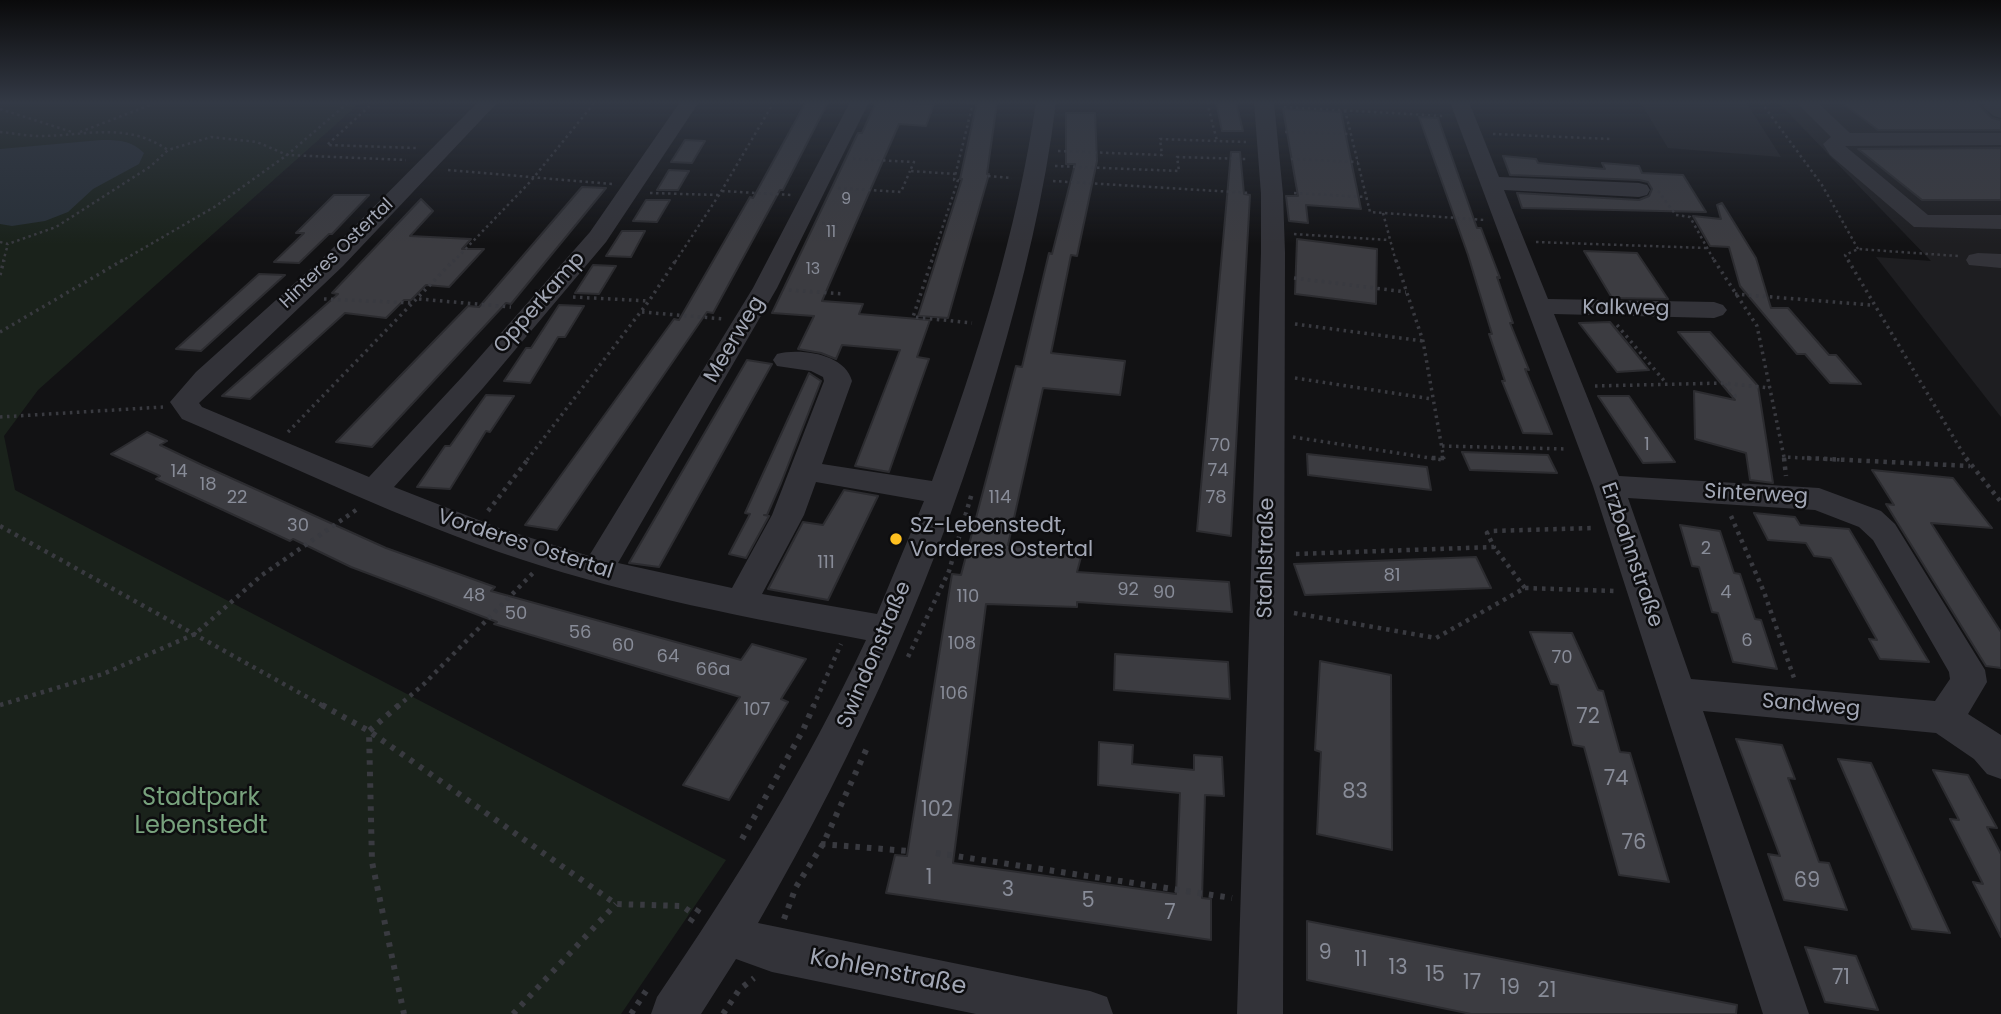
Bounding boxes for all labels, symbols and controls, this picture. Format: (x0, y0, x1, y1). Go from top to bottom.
house number: 9 (841, 190, 851, 210)
street label: Hinteres Ostertal (276, 194, 398, 314)
house number: 11 (826, 223, 836, 243)
street label: Opperkamp (489, 247, 591, 359)
house number: 13 (806, 260, 820, 280)
street label: Meerweg (699, 292, 771, 388)
street label: Kalkweg (1582, 296, 1670, 322)
house number: 1 (1644, 434, 1650, 456)
house number: 70 (1209, 435, 1231, 457)
house number: 74 (1207, 460, 1229, 482)
house number: 14 (170, 461, 188, 483)
house number: 18 (199, 474, 217, 496)
street label: Erzbahnstraße (1594, 479, 1668, 631)
street label: Sinterweg (1703, 480, 1809, 510)
house number: 22 (227, 487, 247, 509)
house number: 114 (989, 487, 1011, 509)
house number: 78 (1205, 487, 1227, 509)
street label: Stahlstraße (1253, 497, 1281, 619)
street label: Vorderes Ostertal (434, 505, 616, 585)
place label: SZ-Lebenstedt, Vorderes Ostertal (910, 514, 1093, 564)
house number: 30 (287, 515, 309, 537)
marker: SZ-Lebenstedt, Vorderes Ostertal (888, 531, 904, 547)
house number: 2 (1701, 538, 1711, 560)
house number: 111 (817, 552, 835, 574)
house number: 81 (1383, 565, 1401, 587)
street label: Swindonstraße (833, 578, 917, 732)
house number: 92 (1117, 579, 1139, 601)
house number: 90 (1153, 582, 1175, 604)
house number: 4 (1720, 582, 1732, 604)
house number: 48 (463, 585, 485, 607)
house number: 110 (957, 586, 979, 608)
house number: 50 (505, 603, 527, 625)
house number: 56 (569, 622, 591, 644)
house number: 6 (1741, 630, 1753, 652)
house number: 108 (948, 633, 976, 655)
house number: 60 (612, 635, 634, 657)
house number: 64 (657, 646, 679, 668)
house number: 70 (1551, 647, 1573, 669)
house number: 66a (695, 659, 731, 681)
house number: 106 (940, 683, 968, 705)
street label: Sandweg (1761, 689, 1861, 723)
house number: 107 (744, 699, 770, 721)
house number: 72 (1576, 705, 1600, 731)
house number: 74 (1604, 767, 1628, 793)
house number: 83 (1342, 780, 1368, 806)
park label: Stadtpark Lebenstedt (135, 785, 267, 841)
house number: 102 (921, 798, 953, 824)
house number: 76 (1622, 831, 1646, 857)
house number: 1 (926, 866, 932, 892)
house number: 69 (1794, 869, 1820, 895)
house number: 3 (1002, 878, 1014, 904)
house number: 5 (1081, 889, 1095, 915)
house number: 7 (1164, 901, 1176, 927)
house number: 9 (1318, 941, 1332, 967)
street label: Kohlenstraße (807, 944, 969, 1002)
house number: 11 (1354, 948, 1368, 974)
house number: 13 (1388, 956, 1408, 982)
house number: 15 (1425, 963, 1445, 989)
house number: 71 (1832, 966, 1850, 992)
house number: 17 (1463, 971, 1481, 997)
house number: 19 (1500, 976, 1520, 1002)
house number: 21 (1538, 979, 1556, 1005)

